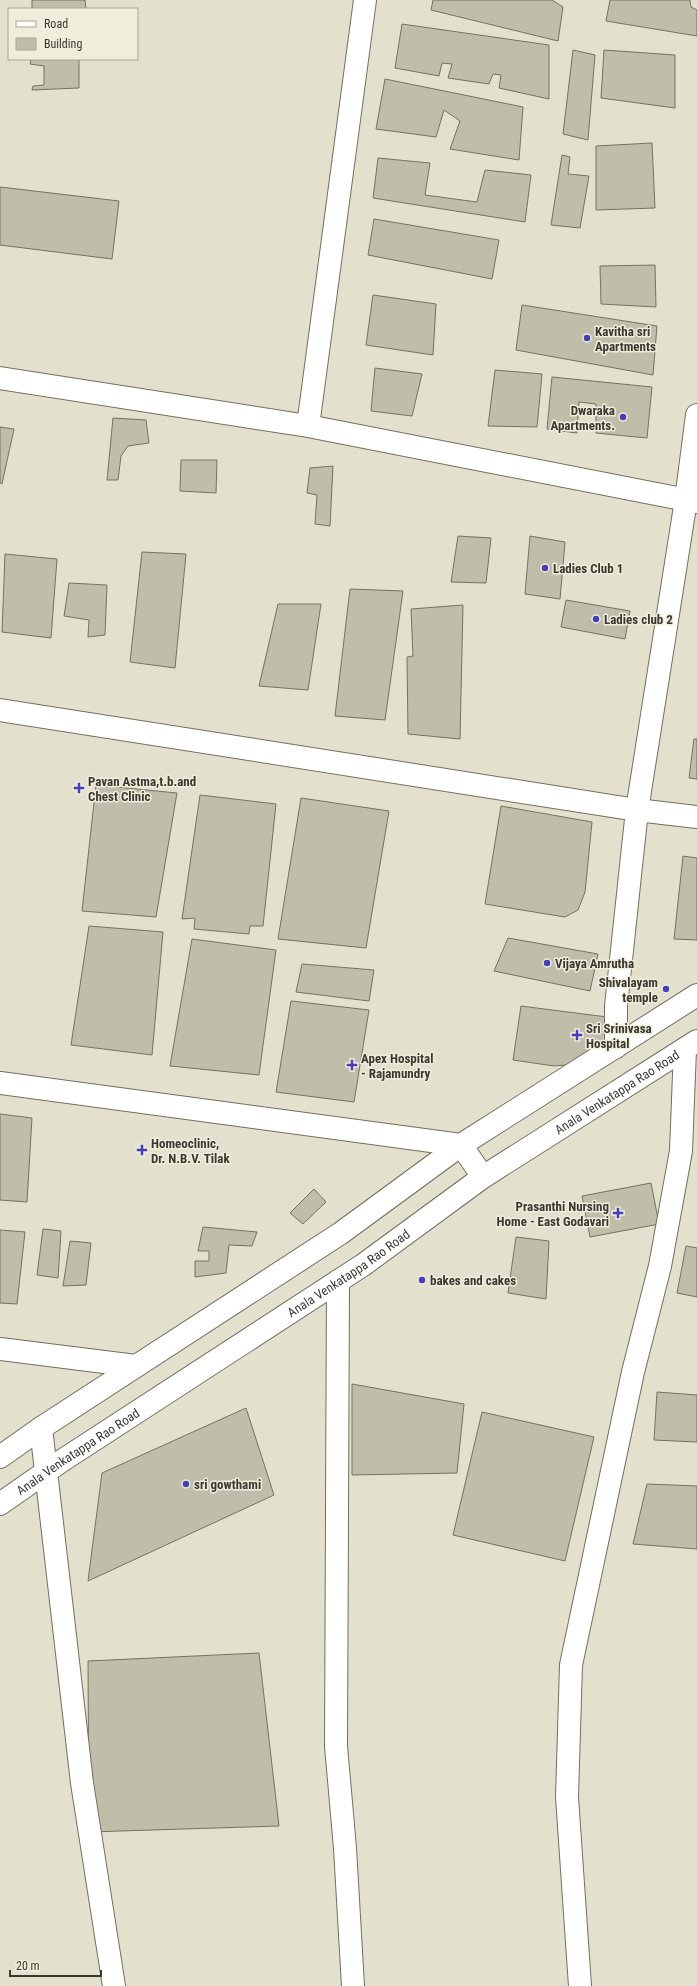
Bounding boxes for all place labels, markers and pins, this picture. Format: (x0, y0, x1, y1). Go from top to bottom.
place label: Kavitha sri Apartments (595, 324, 656, 354)
marker: Kavitha sri Apartments (582, 333, 592, 343)
place label: Dwaraka Apartments. (550, 403, 615, 433)
marker: Dwaraka Apartments. (618, 412, 628, 422)
place label: Ladies Club 1 (553, 561, 623, 576)
marker: Ladies Club 1 (540, 563, 550, 573)
place label: Ladies club 2 (604, 612, 673, 627)
marker: Ladies club 2 (591, 614, 601, 624)
place label: Pavan Astma,t.b.and Chest Clinic (88, 774, 196, 804)
marker: Pavan Astma,t.b.and Chest Clinic (73, 782, 85, 794)
place label: Vijaya Amrutha (555, 956, 634, 971)
marker: Vijaya Amrutha (542, 958, 552, 968)
place label: Shivalayam temple (599, 975, 658, 1005)
marker: Shivalayam temple (661, 984, 671, 994)
place label: Sri Srinivasa Hospital (586, 1021, 652, 1051)
marker: Sri Srinivasa Hospital (571, 1029, 583, 1041)
place label: Apex Hospital - Rajamundry (361, 1051, 433, 1081)
marker: Apex Hospital - Rajamundry (346, 1059, 358, 1071)
place label: Homeoclinic, Dr. N.B.V. Tilak (151, 1136, 230, 1166)
marker: Homeoclinic, Dr. N.B.V. Tilak (136, 1144, 148, 1156)
place label: Prasanthi Nursing Home - East Godavari (497, 1199, 609, 1229)
marker: Prasanthi Nursing Home - East Godavari (612, 1207, 624, 1219)
place label: bakes and cakes (430, 1273, 516, 1288)
marker: bakes and cakes (417, 1275, 427, 1285)
place label: sri gowthami (194, 1477, 261, 1492)
marker: sri gowthami (181, 1479, 191, 1489)

